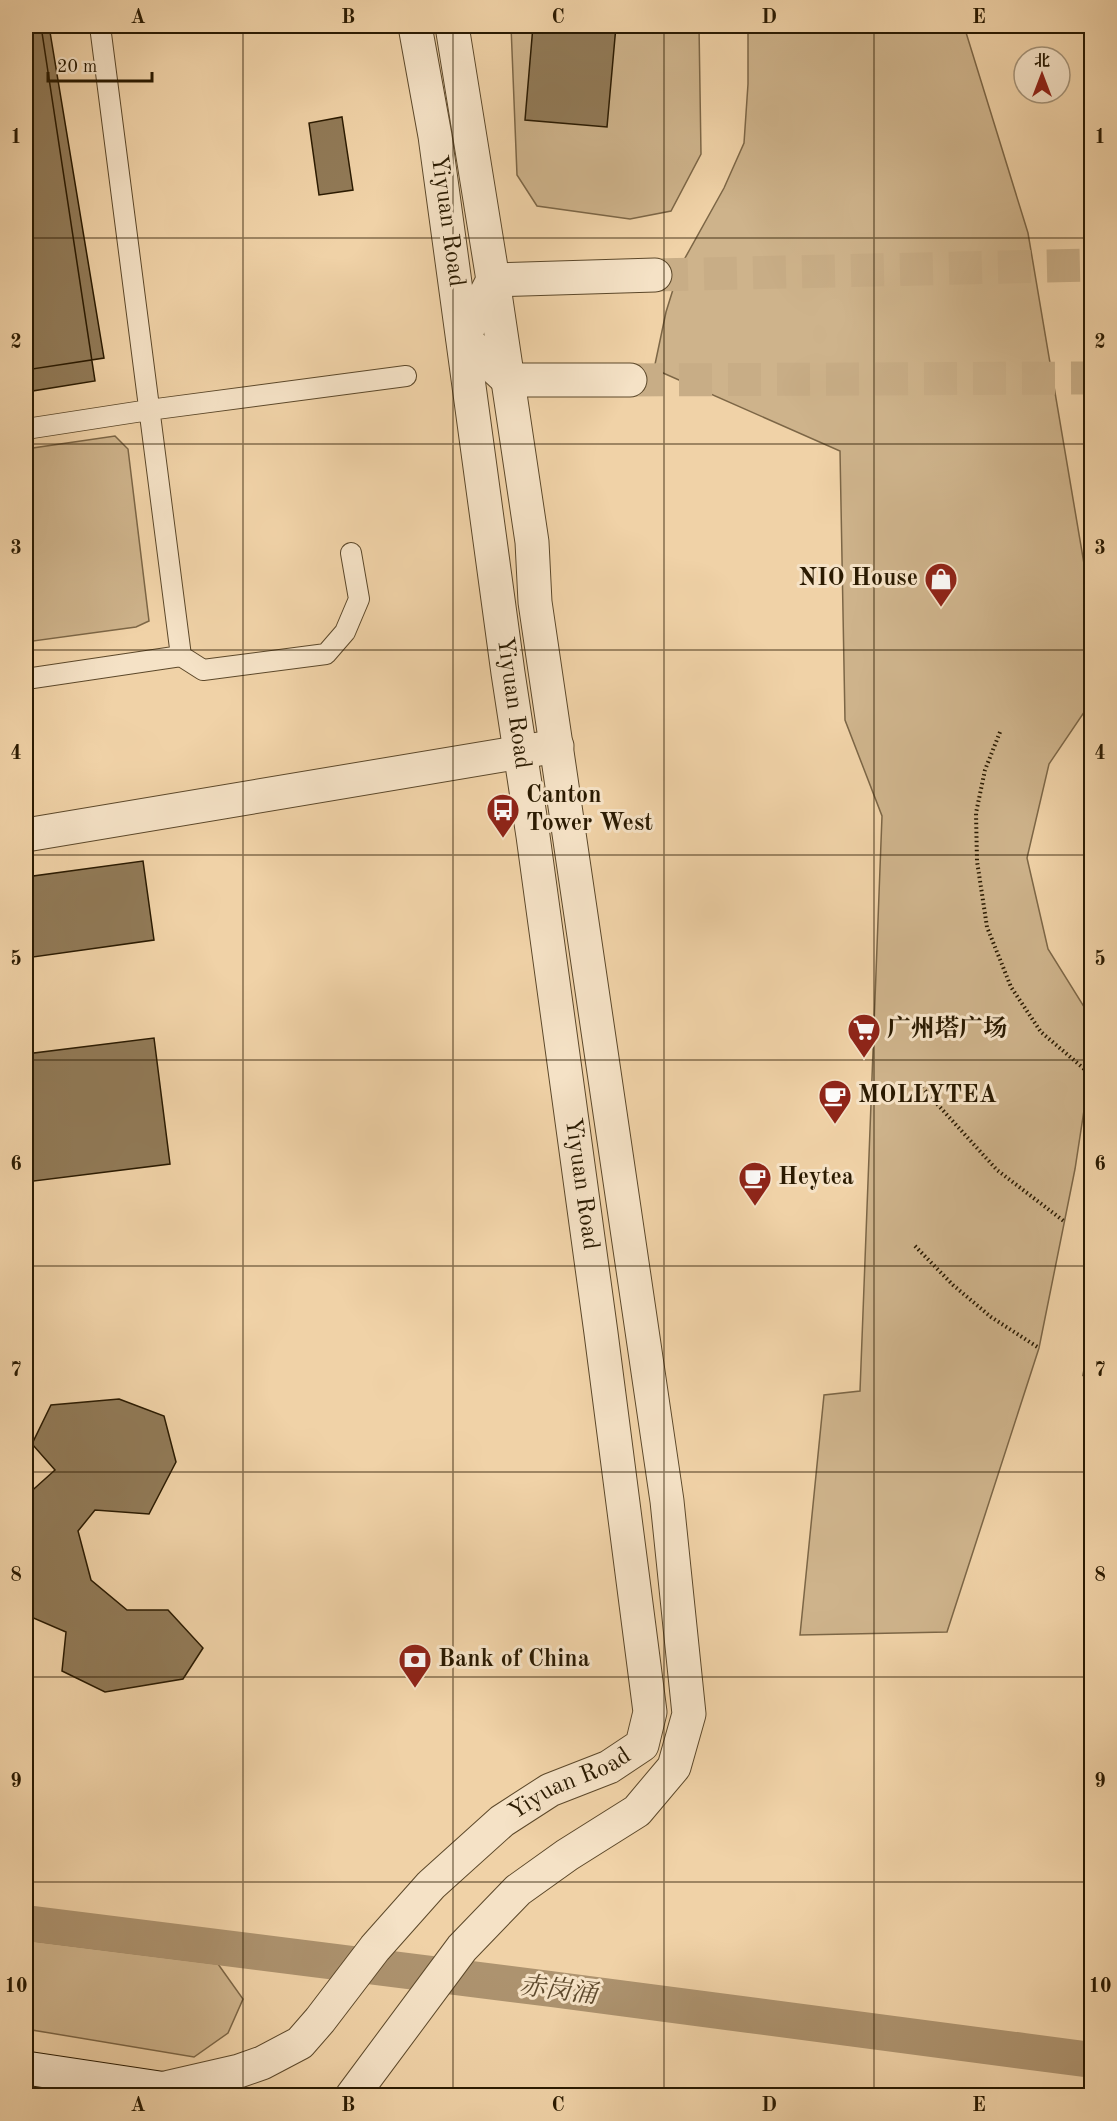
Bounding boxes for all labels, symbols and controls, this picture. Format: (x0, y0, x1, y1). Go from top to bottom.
text: A (130, 8, 146, 28)
text: B (341, 8, 355, 28)
text: C (551, 8, 565, 28)
text: D (761, 8, 777, 28)
text: E (972, 8, 986, 28)
scale bar (48, 45, 152, 83)
north arrow (1012, 45, 1072, 105)
text: 北 (1034, 52, 1050, 70)
text: 20 m (57, 58, 97, 76)
text: 1 (10, 128, 22, 148)
text: 1 (1094, 128, 1106, 148)
street label: Yiyuan Road (426, 153, 468, 289)
text: 2 (10, 333, 22, 353)
text: 2 (1094, 333, 1106, 353)
text: 3 (10, 539, 22, 559)
text: 3 (1094, 539, 1106, 559)
shop icon: NIO House (923, 561, 959, 608)
place label: NIO House (799, 567, 918, 591)
street label: Yiyuan Road (492, 635, 534, 771)
text: 4 (10, 744, 22, 764)
text: 4 (1094, 744, 1106, 764)
place label: Canton Tower West (526, 784, 653, 836)
bus stop icon: Canton Tower West (485, 792, 521, 839)
text: 5 (10, 949, 22, 970)
text: 5 (1094, 949, 1106, 970)
supermarket icon: 广州塔广场 (846, 1012, 882, 1059)
place label: 广州塔广场 (887, 1015, 1007, 1042)
cafe icon: MOLLYTEA (817, 1078, 853, 1125)
place label: MOLLYTEA (858, 1084, 997, 1108)
street label: Yiyuan Road (560, 1116, 602, 1252)
text: 6 (10, 1155, 22, 1175)
text: 6 (1094, 1155, 1106, 1175)
cafe icon: Heytea (737, 1160, 773, 1207)
place label: Heytea (778, 1166, 854, 1190)
text: 7 (10, 1361, 22, 1381)
text: 7 (1094, 1361, 1106, 1381)
text: 8 (10, 1566, 22, 1586)
text: 8 (1094, 1566, 1106, 1586)
bank icon: Bank of China (397, 1642, 433, 1689)
place label: Bank of China (438, 1648, 590, 1672)
street label: Yiyuan Road (505, 1744, 636, 1825)
text: 9 (10, 1772, 22, 1792)
text: 9 (1094, 1772, 1106, 1792)
water label: 赤岗涌 (518, 1971, 602, 2009)
text: 10 (4, 1977, 28, 1997)
text: 10 (1088, 1977, 1112, 1997)
text: A (130, 2096, 146, 2116)
text: B (341, 2096, 355, 2116)
text: C (551, 2096, 565, 2116)
text: D (761, 2096, 777, 2116)
text: E (972, 2096, 986, 2116)

